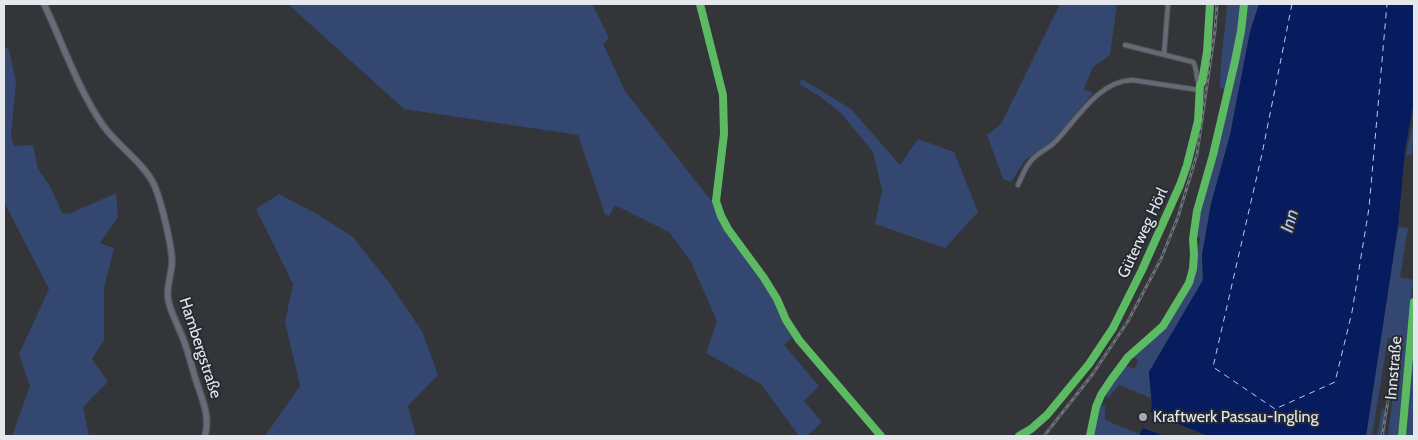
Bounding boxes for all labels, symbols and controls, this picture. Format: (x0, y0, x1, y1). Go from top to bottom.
street label: Güterweg Hörl (1114, 185, 1172, 281)
water label: Inn (1276, 207, 1304, 235)
street label: Hambergstraße (175, 295, 225, 401)
street label: Innstraße (1382, 335, 1406, 401)
place label: Kraftwerk Passau-Ingling (1153, 407, 1318, 427)
marker: Kraftwerk Passau-Ingling (1137, 411, 1149, 423)

